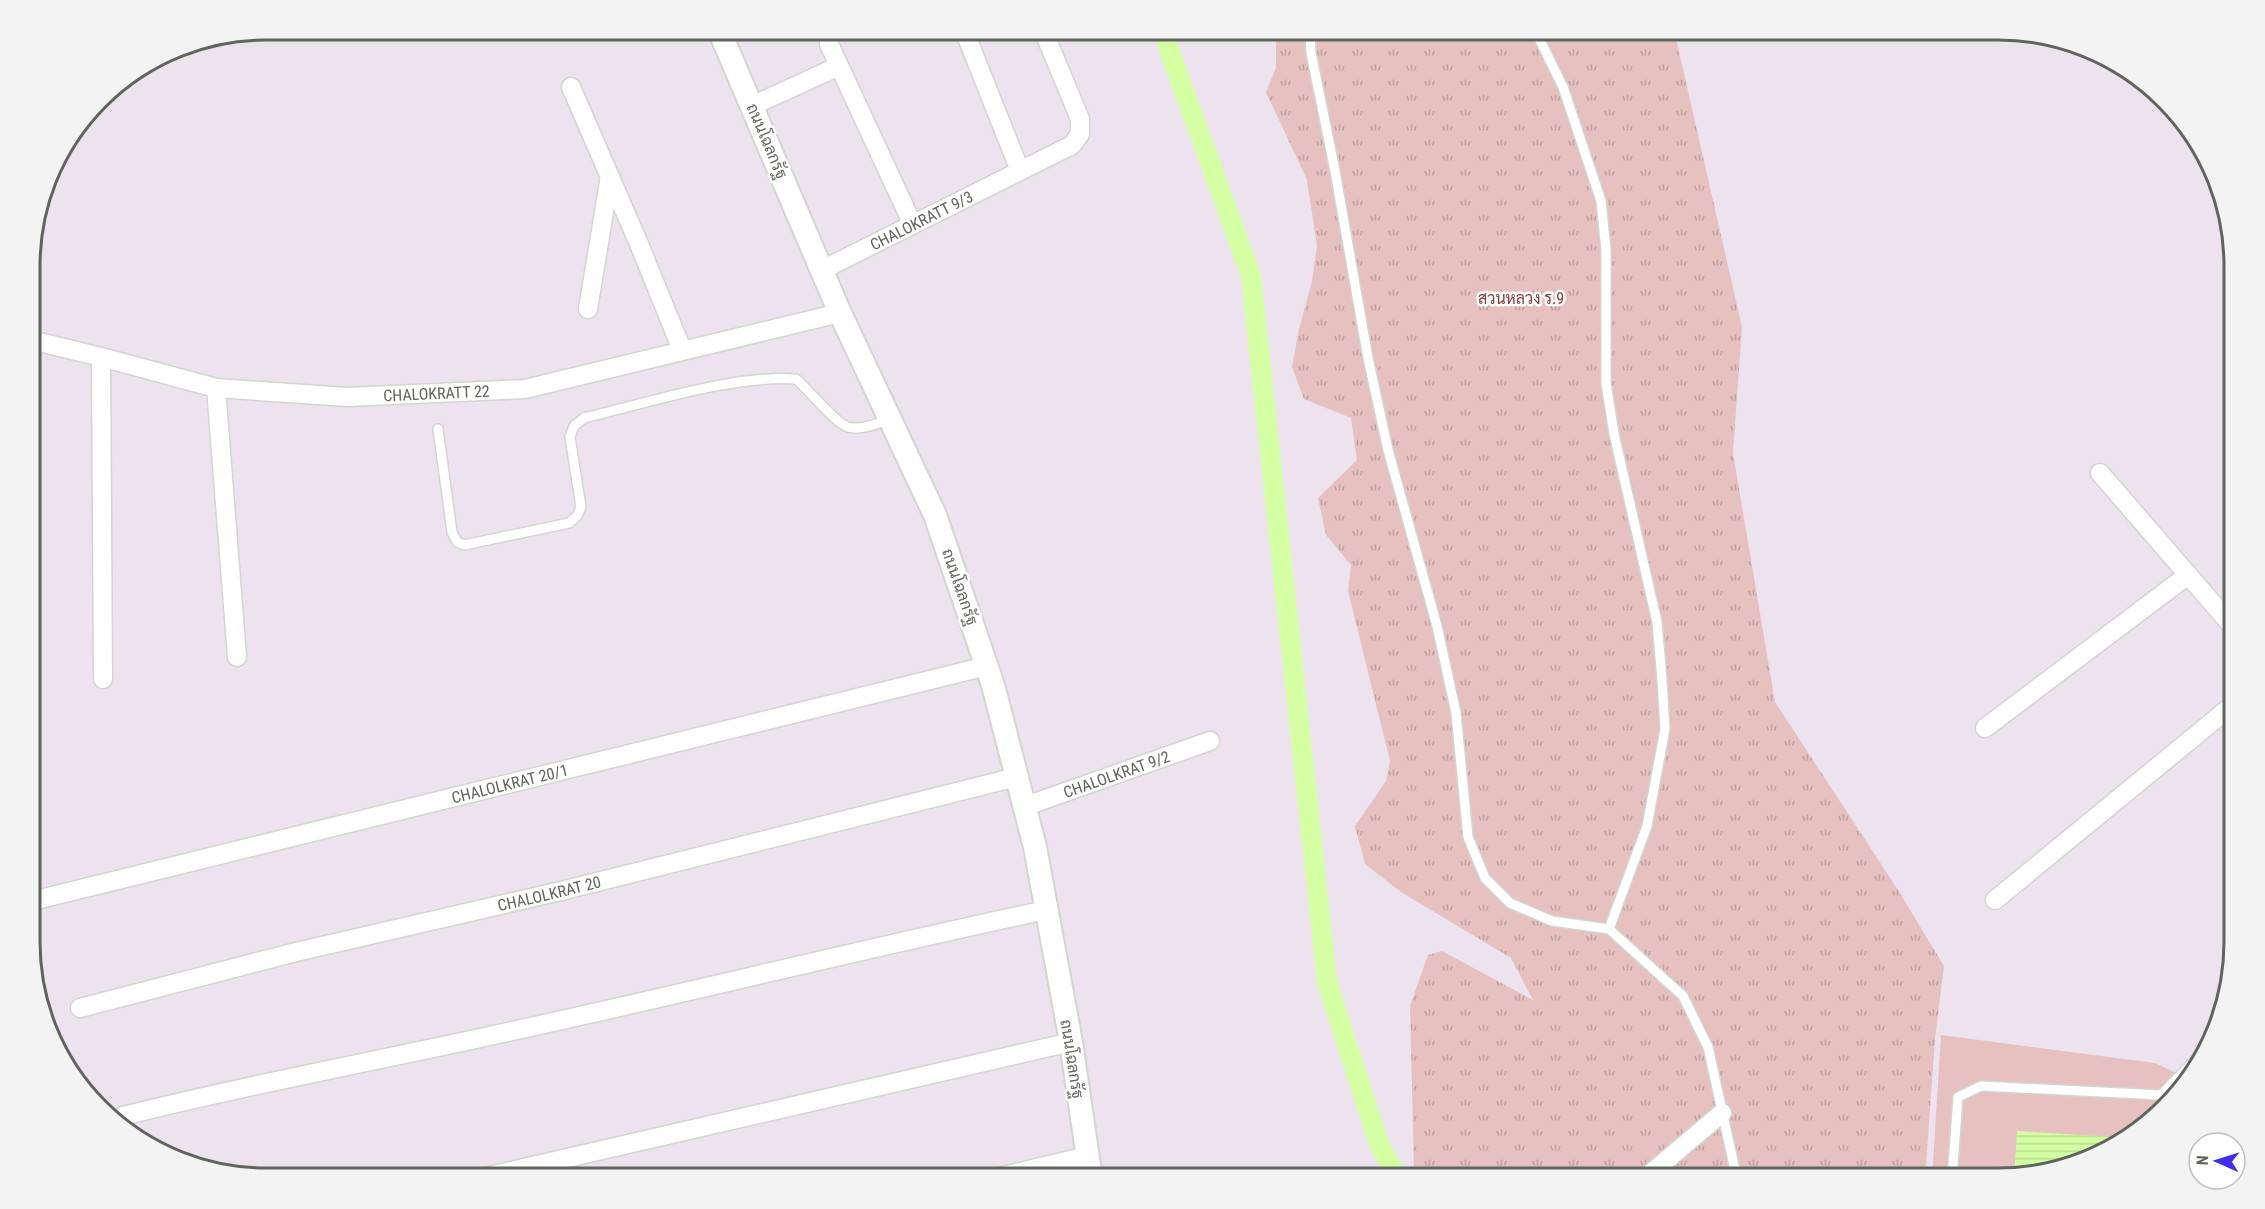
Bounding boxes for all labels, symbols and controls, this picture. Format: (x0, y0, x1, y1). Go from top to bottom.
street label: ถนนโฉลกรัฐ (742, 100, 793, 182)
street label: CHALOKRATT 9/3 (867, 187, 976, 254)
park label: สวนหลวง ร.9 (1478, 289, 1564, 308)
street label: CHALOKRATT 22 (383, 381, 490, 405)
street label: ถนนโฉลกรัฐ (937, 546, 984, 628)
street label: CHALOLKRAT 9/2 (1061, 746, 1172, 802)
street label: CHALOLKRAT 20/1 (449, 760, 570, 807)
street label: CHALOLKRAT 20 (496, 872, 603, 915)
street label: ถนนโฉลกรัฐ (1055, 1018, 1090, 1100)
north arrow (2187, 1131, 2247, 1191)
text: N (2193, 1155, 2212, 1166)

